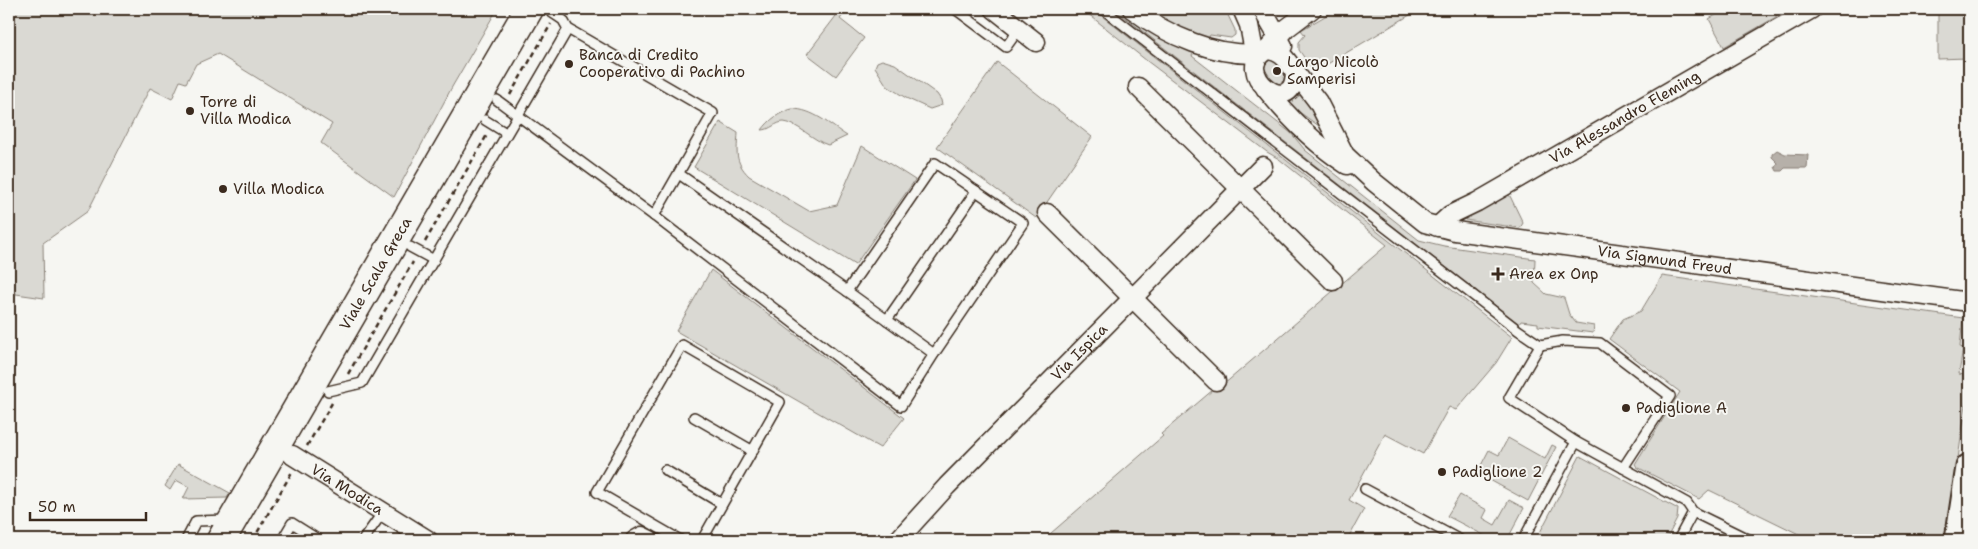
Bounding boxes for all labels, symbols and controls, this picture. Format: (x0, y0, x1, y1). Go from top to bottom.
place label: Banca di Credito Cooperativo di Pachino (579, 45, 745, 82)
place label: Largo Nicolò Samperisi (1287, 52, 1379, 89)
marker: Banca di Credito Cooperativo di Pachino (563, 58, 575, 70)
marker: Largo Nicolò Samperisi (1271, 65, 1283, 77)
street label: Via Alessandro Fleming (1546, 66, 1704, 168)
place label: Torre di Villa Modica (200, 92, 292, 129)
marker: Torre di Villa Modica (184, 105, 196, 117)
place label: Villa Modica (233, 179, 325, 199)
marker: Villa Modica (217, 183, 229, 195)
street label: Viale Scala Greca (335, 213, 417, 334)
street label: Via Sigmund Freud (1596, 241, 1734, 279)
place label: Area ex Onp (1509, 264, 1599, 284)
marker: Area ex Onp (1491, 267, 1505, 281)
street label: Via Ispica (1046, 319, 1112, 385)
place label: Padiglione A (1636, 398, 1727, 418)
marker: Padiglione A (1620, 402, 1632, 414)
street label: Via Modica (307, 459, 388, 520)
place label: Padiglione 2 (1452, 462, 1543, 482)
marker: Padiglione 2 (1436, 466, 1448, 478)
scale bar (30, 489, 146, 521)
text: 50 m (38, 497, 76, 517)

